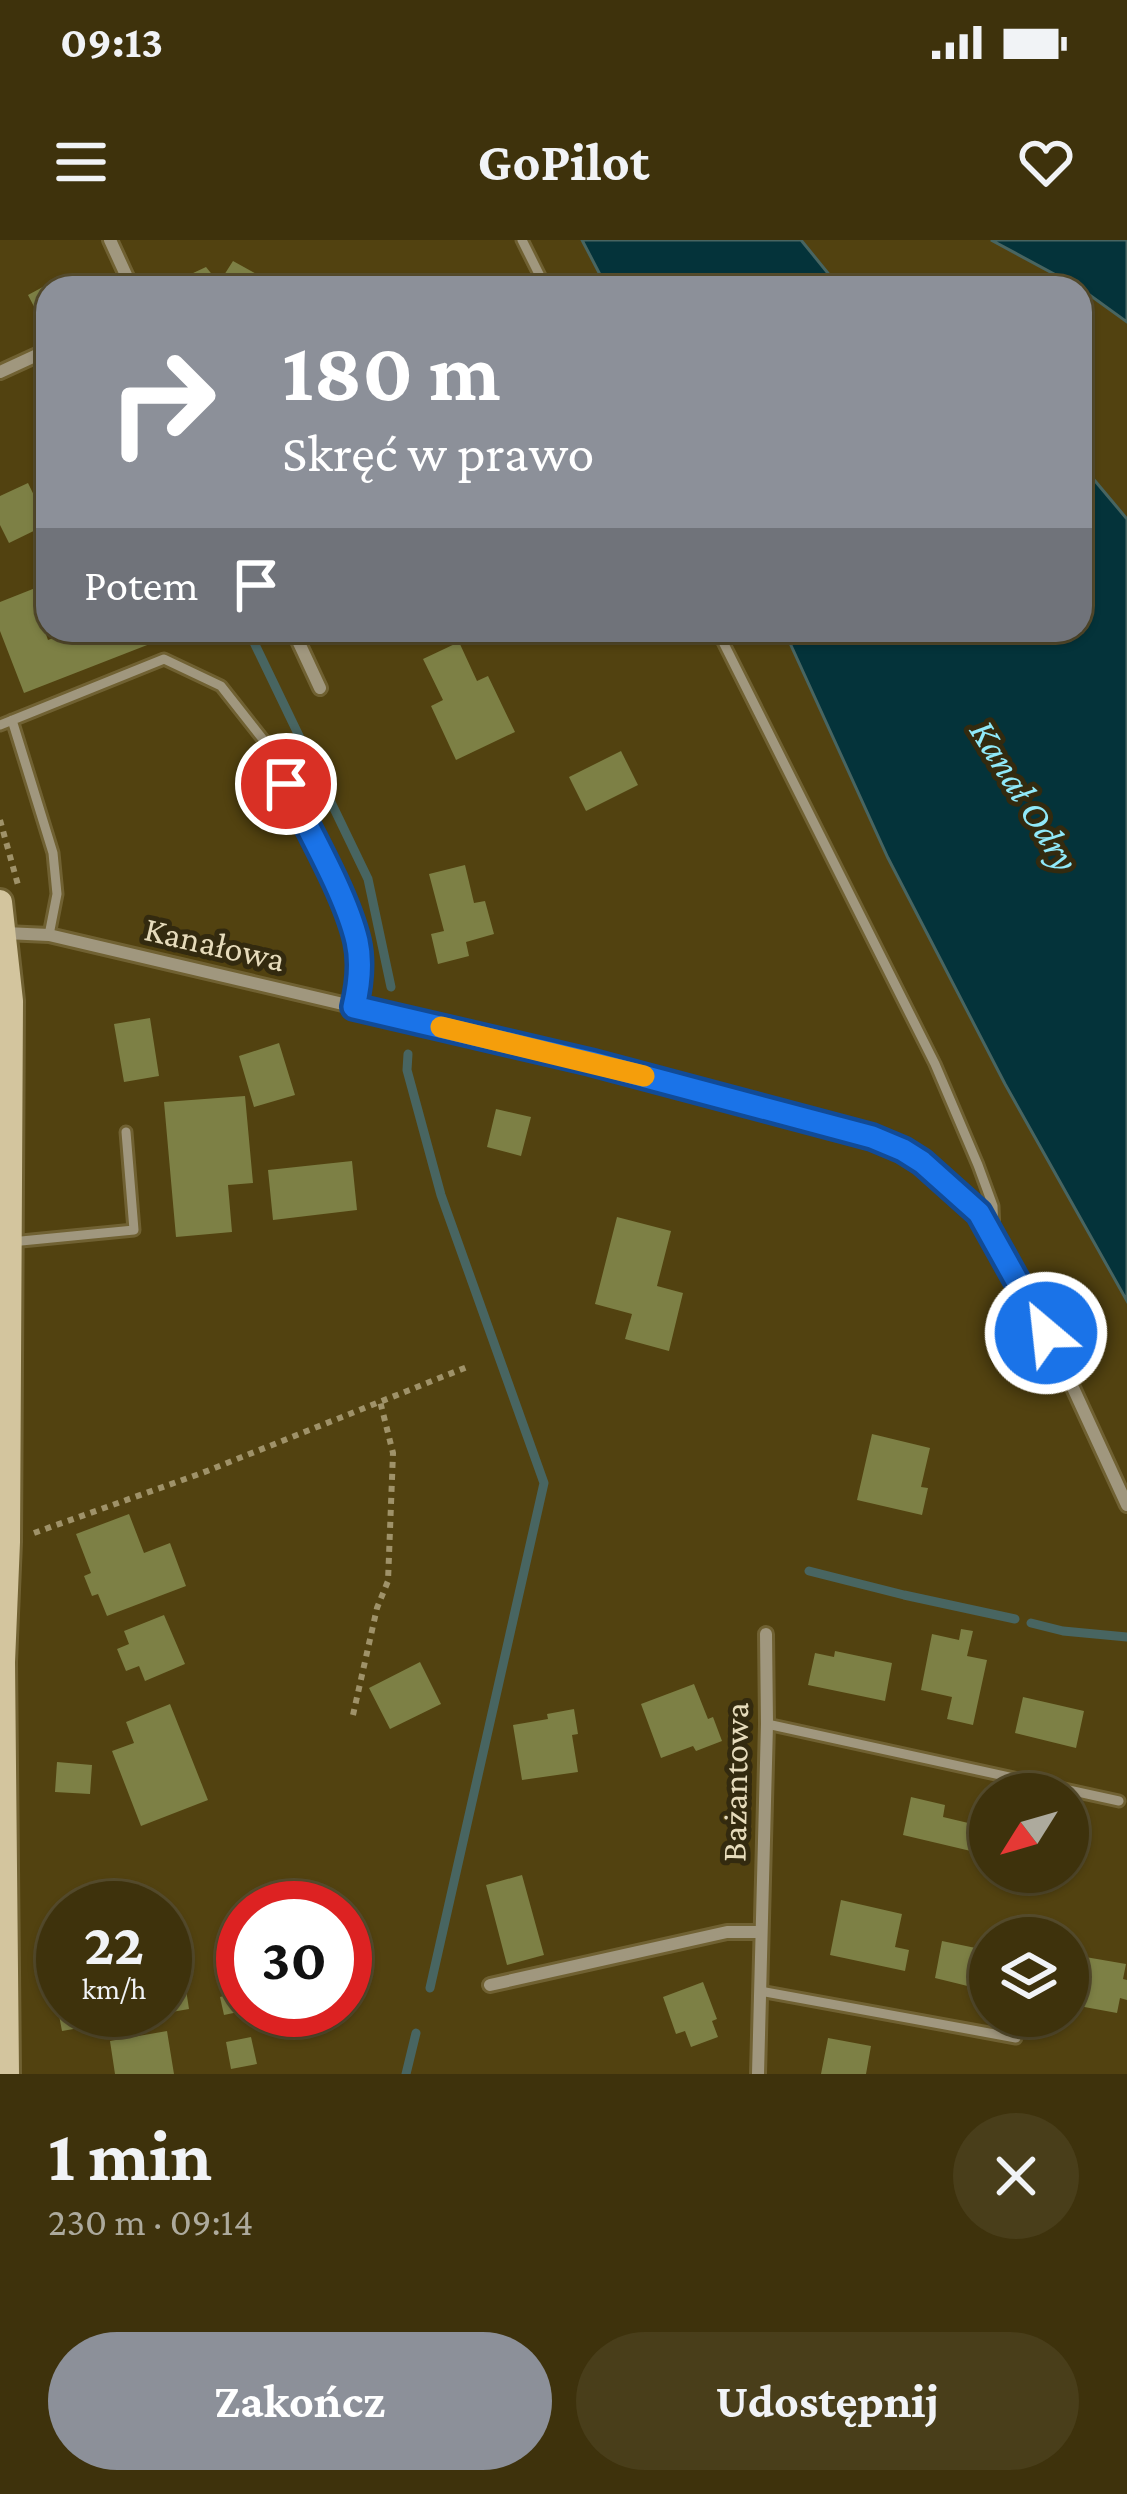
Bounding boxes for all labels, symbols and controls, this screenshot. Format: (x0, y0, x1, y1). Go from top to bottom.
text: 09:13 (60, 17, 163, 67)
icon: menu (48, 129, 114, 195)
icon: heart (1013, 129, 1079, 195)
text: GoPilot (478, 132, 649, 192)
icon: right (84, 324, 240, 480)
text: 180 m (282, 325, 501, 418)
text: Skręć w prawo (282, 423, 594, 483)
icon: arrive (223, 552, 289, 618)
text: Potem (84, 560, 199, 610)
water label: Kanał Odry (961, 711, 1088, 879)
pin (235, 733, 337, 835)
icon: arrive (253, 751, 319, 817)
street label: Kanałowa (141, 908, 289, 980)
position arrow (983, 1270, 1109, 1396)
street label: Bażantowa (714, 1702, 756, 1862)
north arrow (969, 1773, 1089, 1893)
map controls (969, 1773, 1089, 2037)
speed limit sign: 30 (216, 1881, 372, 2037)
text: 22 (84, 1910, 144, 1977)
button: layers (969, 1917, 1089, 2037)
text: km/h (82, 1972, 146, 2005)
button: close (953, 2113, 1079, 2239)
text: 1 min (48, 2115, 212, 2195)
text: 230 m · 09:14 (48, 2200, 253, 2243)
button: Zakończ (48, 2332, 552, 2470)
button: Udostępnij (576, 2332, 1079, 2470)

